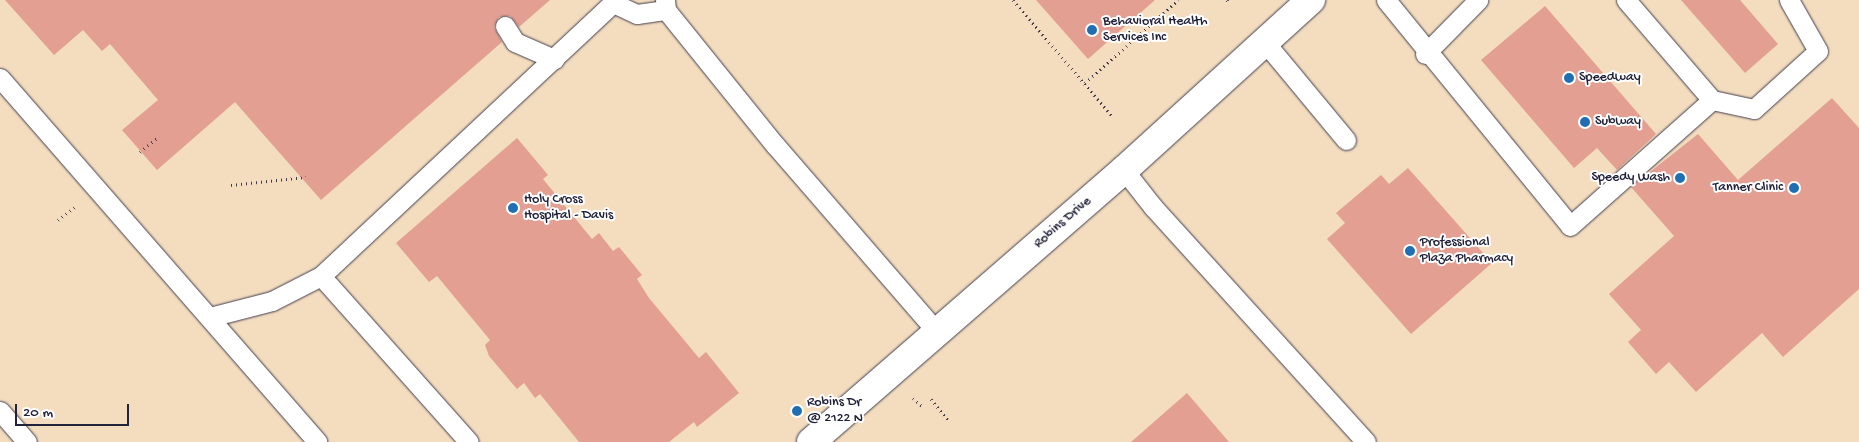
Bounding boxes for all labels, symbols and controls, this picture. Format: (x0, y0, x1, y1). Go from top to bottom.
place label: Behavioral Health Services Inc (1103, 14, 1208, 46)
marker: Behavioral Health Services Inc (1085, 23, 1099, 37)
place label: Speedway (1579, 70, 1641, 86)
marker: Speedway (1563, 72, 1575, 84)
place label: Subway (1595, 114, 1641, 130)
marker: Subway (1579, 116, 1591, 128)
place label: Speedy Wash (1591, 170, 1670, 186)
marker: Speedy Wash (1674, 172, 1686, 184)
place label: Tanner Clinic (1713, 180, 1783, 196)
marker: Tanner Clinic (1787, 181, 1801, 195)
place label: Holy Cross Hospital - Davis (524, 192, 613, 224)
street label: Robins Drive (1031, 193, 1095, 253)
marker: Holy Cross Hospital - Davis (506, 201, 520, 215)
place label: Professional Plaza Pharmacy (1420, 235, 1513, 268)
marker: Professional Plaza Pharmacy (1404, 245, 1416, 257)
scale bar (18, 394, 131, 426)
place label: Robins Dr @ 2122 N (807, 395, 863, 428)
text: 20 m (23, 404, 53, 422)
marker: Robins Dr @ 2122 N (791, 405, 803, 417)

